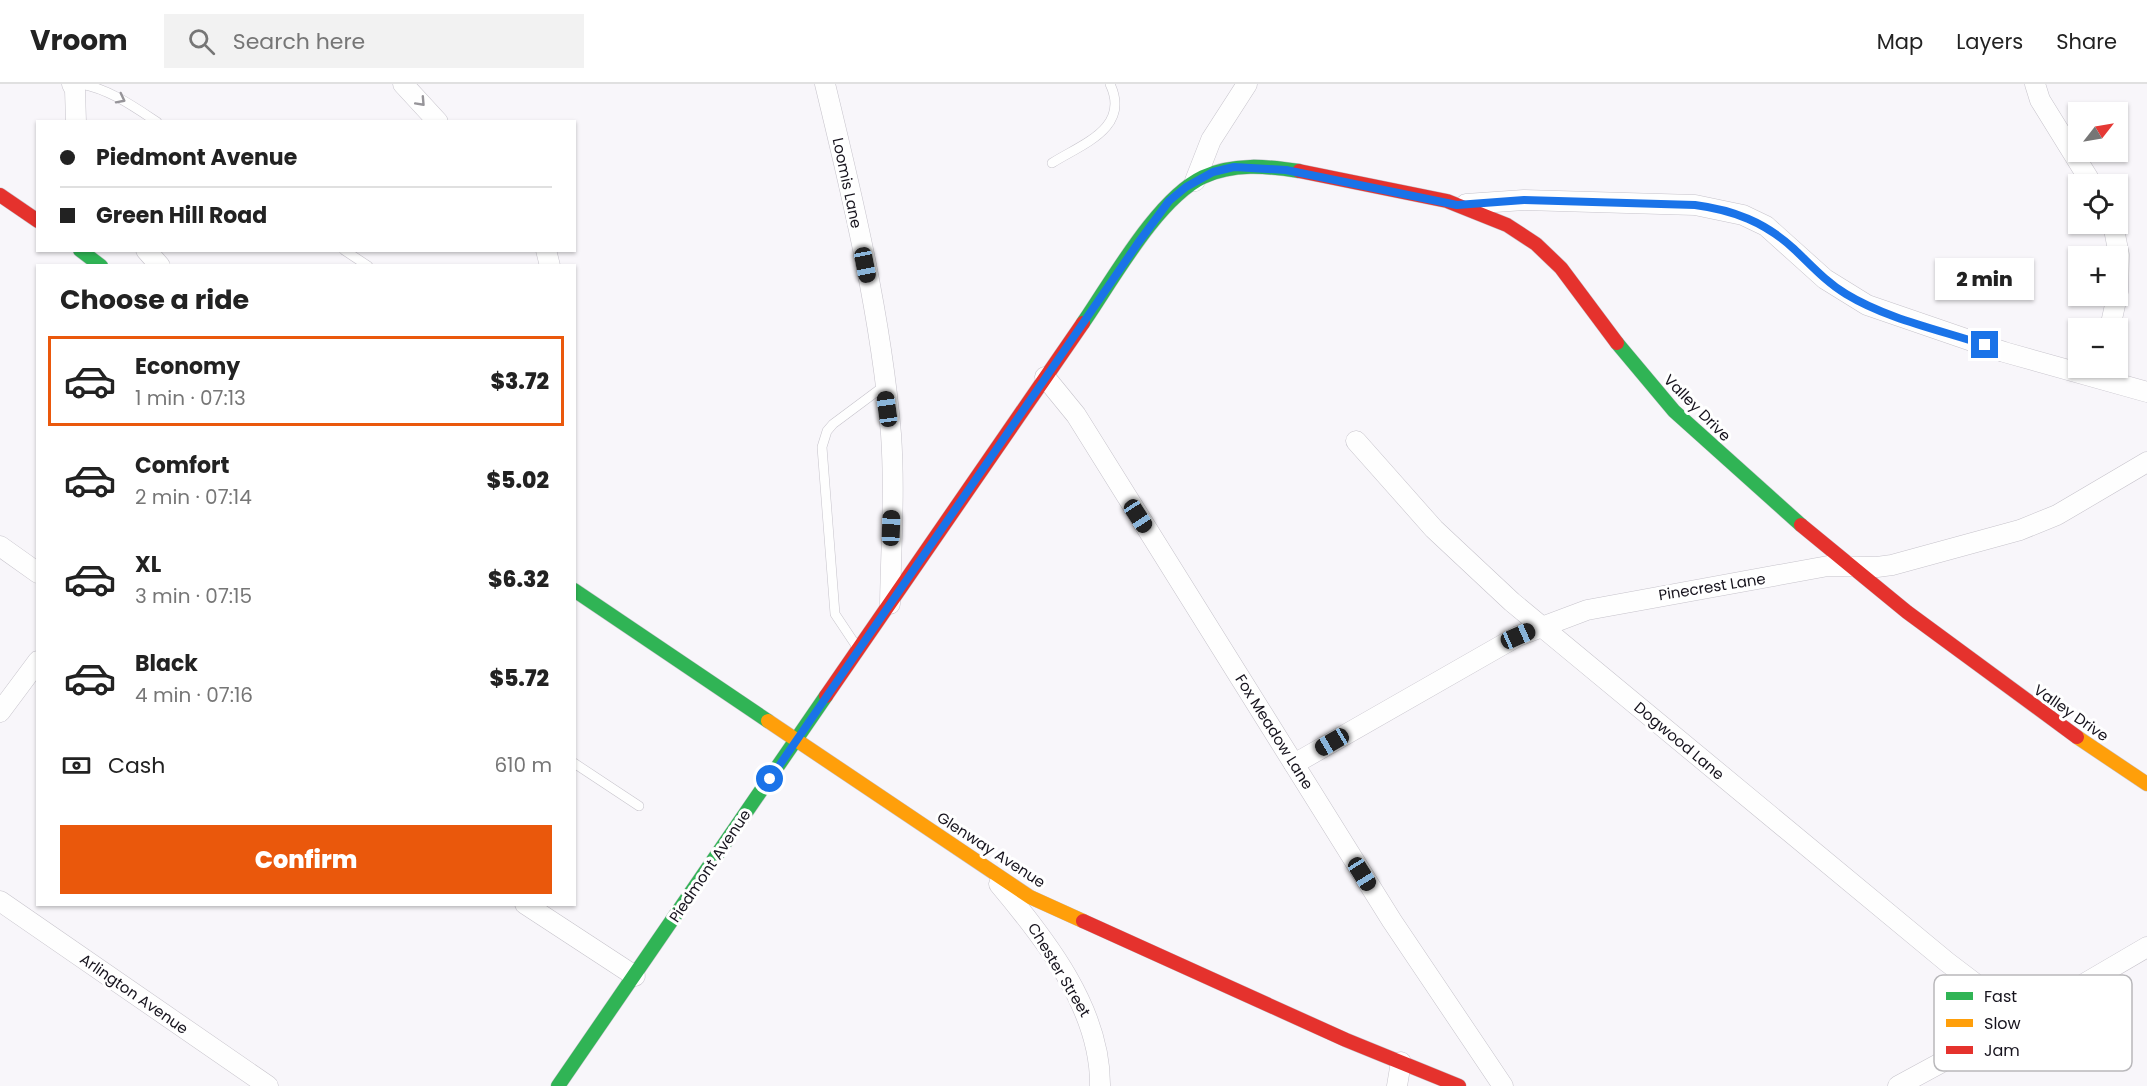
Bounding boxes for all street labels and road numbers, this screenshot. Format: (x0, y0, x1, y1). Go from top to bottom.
street label: Loomis Lane (828, 136, 867, 230)
street label: Valley Drive (1659, 369, 1736, 446)
street label: Pinecrest Lane (1657, 568, 1767, 605)
street label: Fox Meadow Lane (1230, 670, 1318, 793)
street label: Valley Drive (2030, 679, 2113, 746)
street label: Dogwood Lane (1630, 697, 1729, 785)
street label: Piedmont Avenue (664, 805, 755, 926)
street label: Glenway Avenue (933, 807, 1050, 893)
street label: Chester Street (1023, 919, 1096, 1021)
street label: Arlington Avenue (76, 948, 193, 1039)

